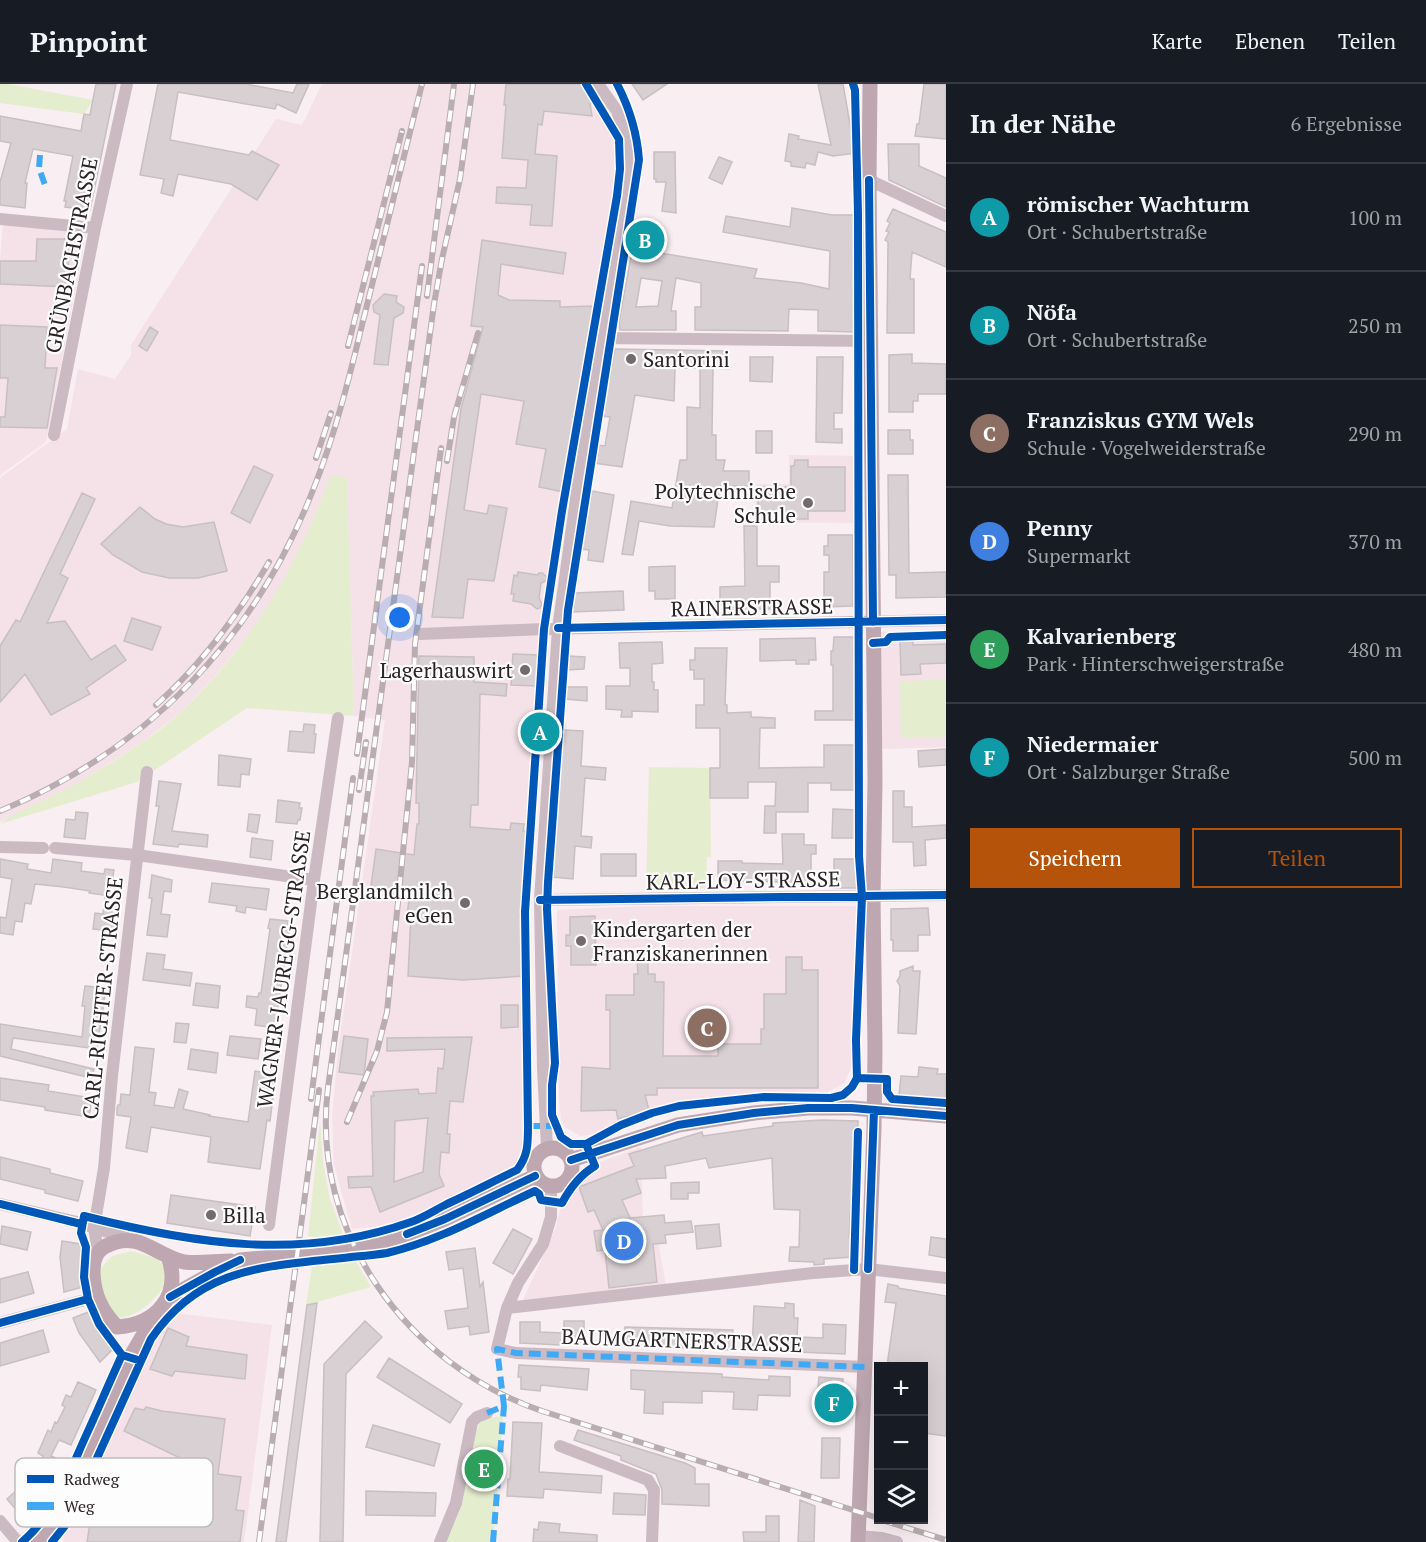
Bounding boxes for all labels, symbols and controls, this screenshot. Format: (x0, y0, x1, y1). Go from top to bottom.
text: Pinpoint (30, 23, 147, 60)
text: Karte (1152, 27, 1202, 55)
text: Ebenen (1235, 27, 1305, 55)
text: Teilen (1338, 27, 1396, 55)
text: In der Nähe (970, 106, 1116, 140)
text: 6 Ergebnisse (1290, 110, 1402, 137)
street label: GRÜNBACHSTRASSE (38, 155, 104, 355)
text: römischer Wachturm (1027, 189, 1250, 218)
text: A (982, 204, 997, 231)
text: 100 m (1348, 204, 1402, 231)
pin: B (626, 218, 664, 262)
text: Ort · Schubertstraße (1027, 218, 1207, 245)
text: Nöfa (1027, 297, 1077, 326)
text: B (983, 312, 996, 339)
text: 250 m (1348, 312, 1402, 339)
text: Ort · Schubertstraße (1027, 326, 1207, 353)
place label: Santorini (643, 345, 730, 373)
marker: Santorini (624, 352, 638, 366)
text: Franziskus GYM Wels (1027, 405, 1254, 434)
text: C (983, 420, 996, 447)
text: 290 m (1348, 420, 1402, 447)
text: Schule · Vogelweiderstraße (1027, 434, 1266, 461)
place label: Polytechnische Schule (655, 477, 796, 529)
marker: Polytechnische Schule (801, 496, 815, 510)
text: Penny (1027, 513, 1092, 542)
text: D (982, 528, 997, 555)
text: 370 m (1348, 528, 1402, 555)
text: Supermarkt (1027, 542, 1131, 569)
street label: RAINERSTRASSE (670, 592, 834, 622)
your location (385, 603, 414, 632)
text: Kalvarienberg (1027, 621, 1176, 650)
text: E (983, 636, 996, 663)
text: 480 m (1348, 636, 1402, 663)
text: Park · Hinterschweigerstraße (1027, 650, 1284, 677)
place label: Lagerhauswirt (380, 656, 513, 684)
marker: Lagerhauswirt (518, 663, 532, 677)
pin: A (520, 710, 560, 754)
text: Niedermaier (1027, 729, 1158, 758)
text: F (984, 744, 995, 771)
text: 500 m (1348, 744, 1402, 771)
text: Ort · Salzburger Straße (1027, 758, 1230, 785)
street label: WAGNER-JAUREGG-STRASSE (250, 828, 316, 1110)
button: Speichern (970, 828, 1180, 888)
button: Teilen (1192, 828, 1402, 888)
street label: KARL-LOY-STRASSE (646, 864, 840, 896)
street label: CARL-RICHTER-STRASSE (75, 875, 129, 1121)
place label: Berglandmilch eGen (316, 877, 454, 929)
marker: Berglandmilch eGen (458, 896, 472, 910)
place label: Kindergarten der Franziskanerinnen (593, 915, 769, 967)
marker: Kindergarten der Franziskanerinnen (574, 934, 588, 948)
pin: C (688, 1006, 726, 1050)
place label: Billa (223, 1201, 266, 1229)
marker: Billa (204, 1208, 218, 1222)
pin: D (604, 1218, 644, 1264)
street label: BAUMGARTNERSTRASSE (561, 1322, 803, 1358)
map controls (874, 1362, 928, 1524)
button: + (874, 1362, 928, 1416)
pin: F (814, 1380, 854, 1426)
button: − (874, 1416, 928, 1470)
pin: E (464, 1446, 504, 1492)
legend (15, 1458, 213, 1527)
text: Radweg (64, 1468, 120, 1490)
button: layers (874, 1470, 928, 1524)
text: Weg (64, 1495, 95, 1517)

